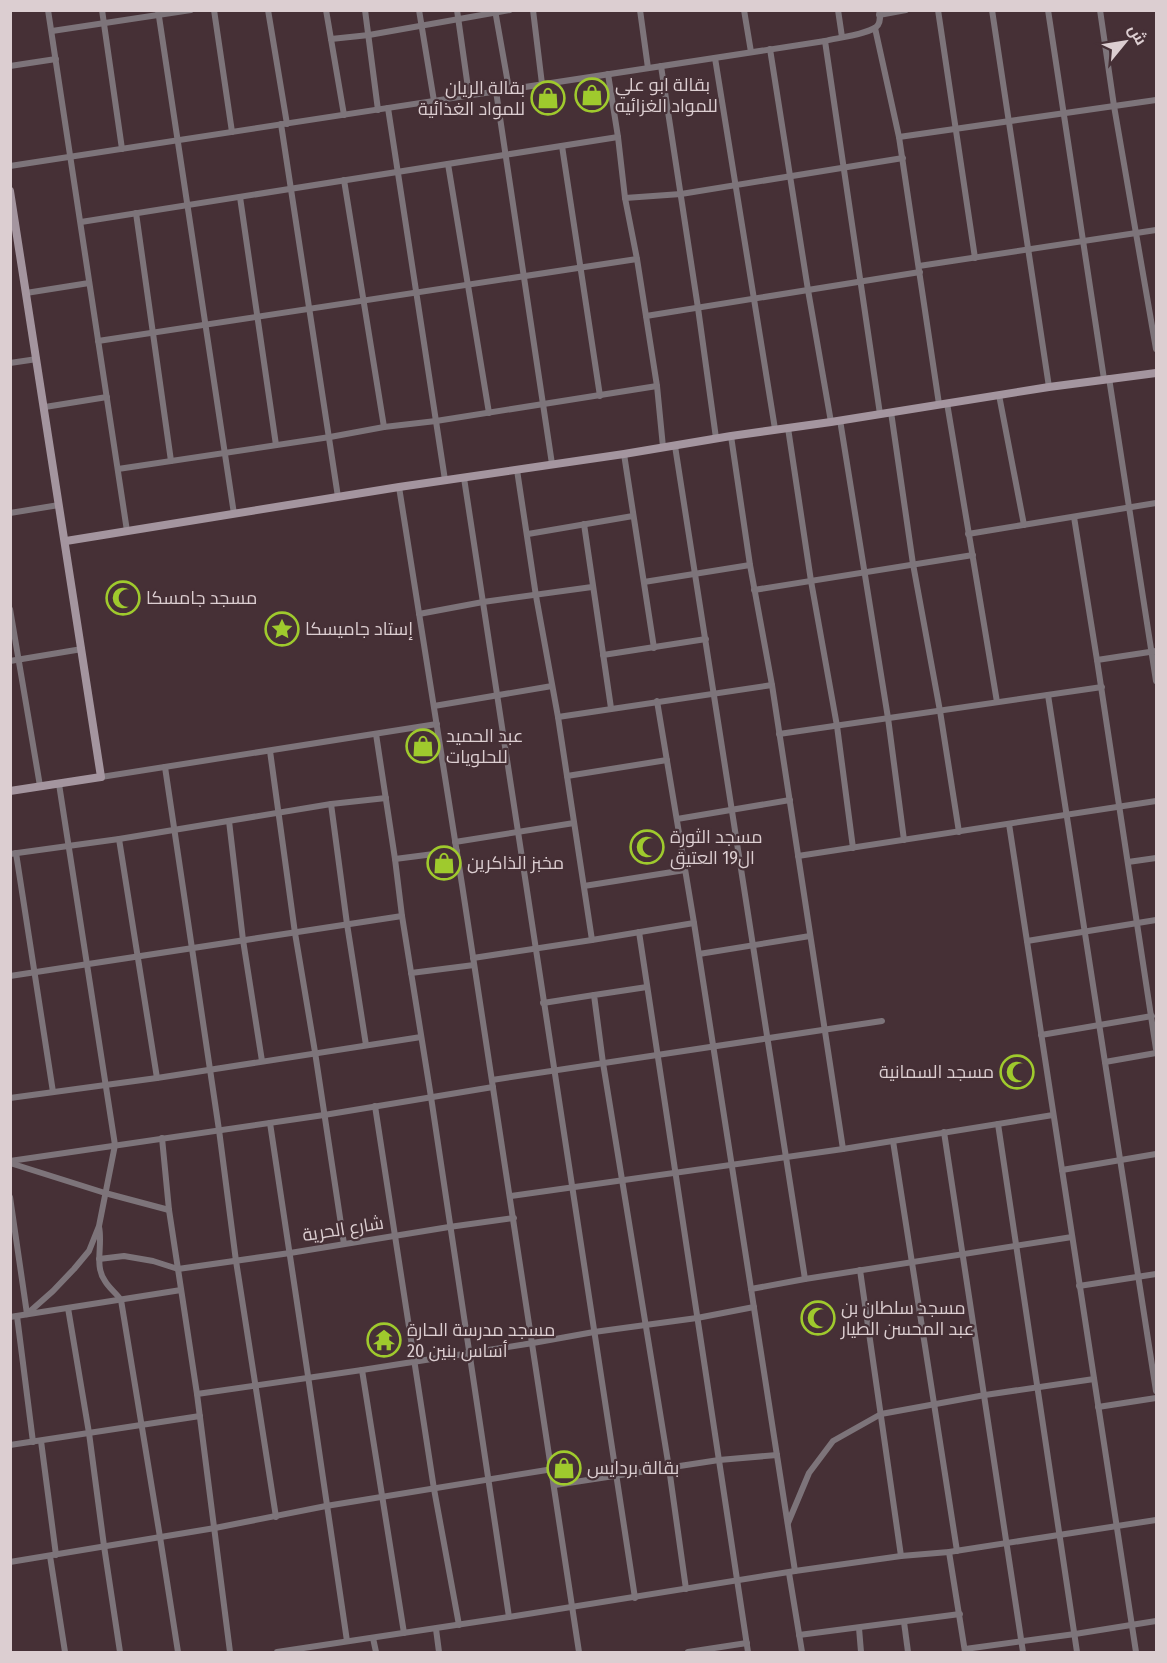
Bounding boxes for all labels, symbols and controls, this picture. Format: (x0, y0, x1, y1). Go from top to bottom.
north arrow (1095, 12, 1155, 72)
text: ش (1124, 21, 1151, 48)
place label: بقالة ابو علي للمواد الغزائيه (615, 74, 718, 117)
place label: بقالة الريان للمواد الغذائية (418, 77, 525, 120)
shop icon: بقالة ابو علي للمواد الغزائيه (574, 77, 610, 113)
shop icon: بقالة الريان للمواد الغذائية (530, 80, 566, 116)
mosque icon: مسجد جامسكا (105, 580, 141, 616)
place label: مسجد جامسكا (146, 587, 257, 609)
place icon: إستاد جاميسكا (264, 611, 300, 647)
place label: إستاد جاميسكا (305, 618, 413, 640)
place label: عبد الحميد للحلويات (446, 725, 524, 768)
shop icon: عبد الحميد للحلويات (405, 728, 441, 764)
place label: مسجد الثورة ال19 العتيق (670, 826, 762, 870)
mosque icon: مسجد الثورة ال19 العتيق (629, 829, 665, 865)
shop icon: مخبز الذاكرين (426, 845, 462, 881)
place label: مخبز الذاكرين (467, 852, 564, 874)
mosque icon: مسجد السمانية (999, 1054, 1035, 1090)
place label: مسجد السمانية (879, 1061, 994, 1083)
street label: شارع الحرية (301, 1212, 385, 1247)
place label: مسجد سلطان بن عبد المحسن الطيار (840, 1297, 974, 1340)
mosque icon: مسجد سلطان بن عبد المحسن الطيار (800, 1300, 836, 1336)
place label: مسجد مدرسة الحارة 20 أساس بنين (407, 1319, 555, 1362)
temple icon: مسجد مدرسة الحارة 20 أساس بنين (366, 1322, 402, 1358)
shop icon: بقالة بردايس (546, 1450, 582, 1486)
place label: بقالة بردايس (587, 1457, 679, 1479)

